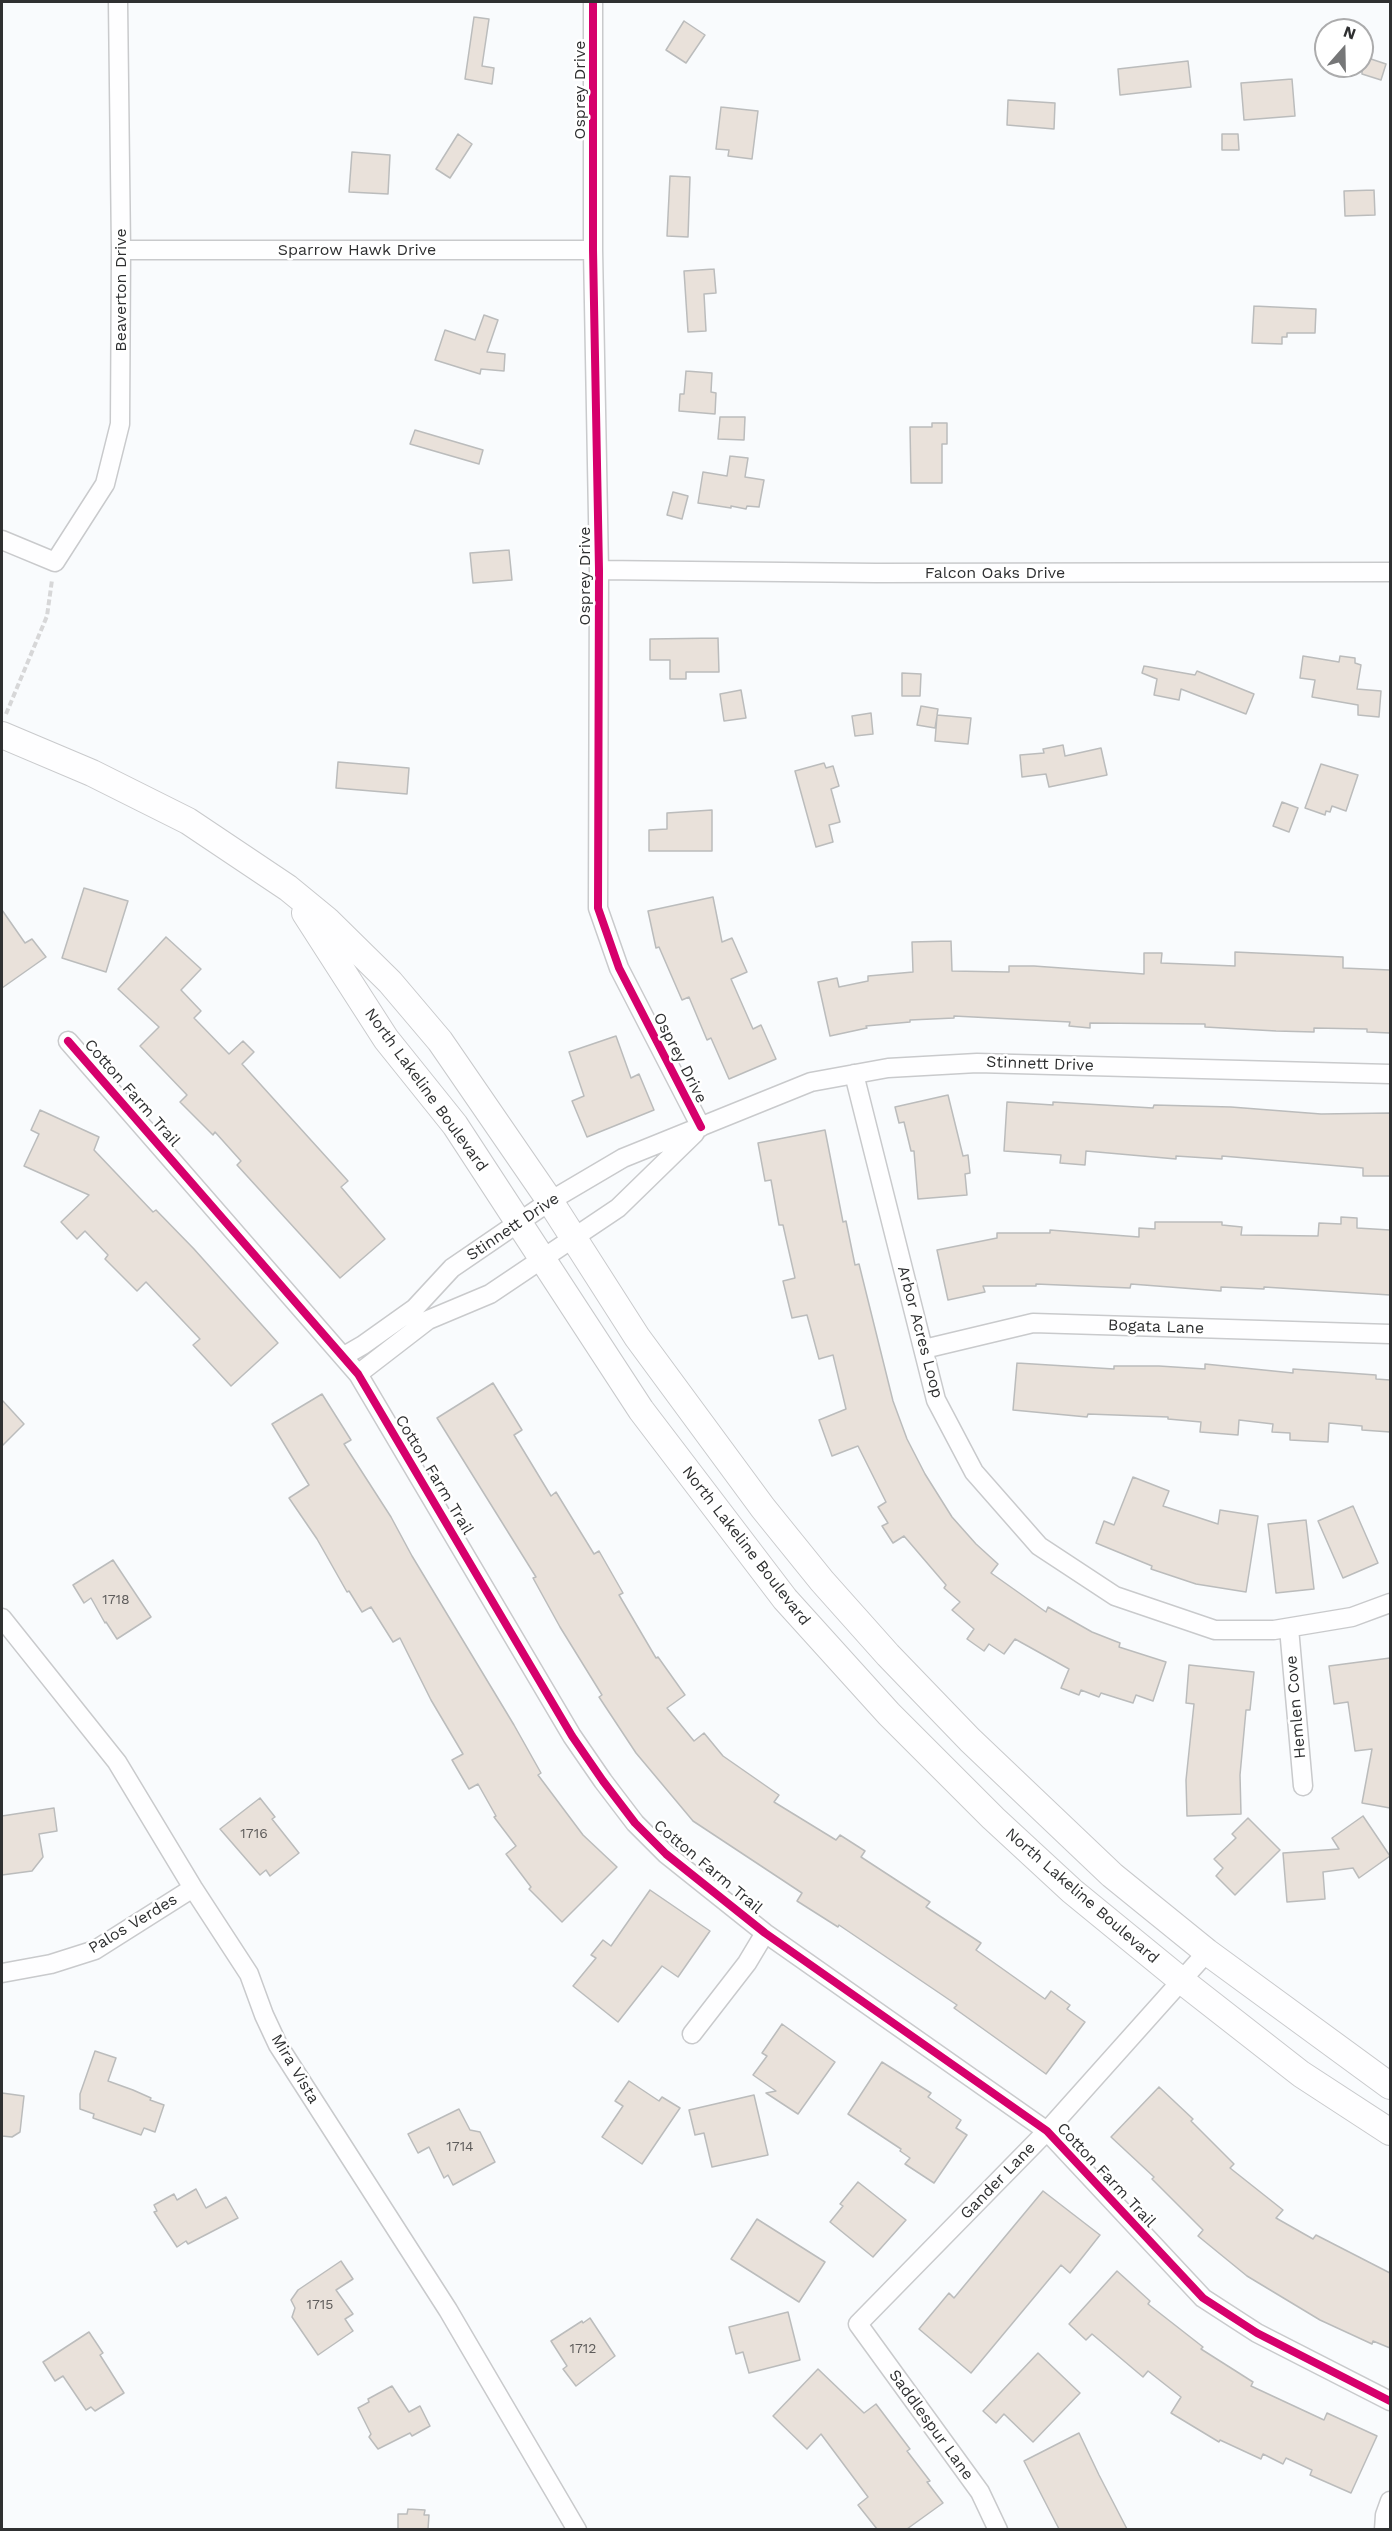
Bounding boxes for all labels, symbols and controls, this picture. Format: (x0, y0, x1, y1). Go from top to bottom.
north arrow (1314, 18, 1374, 78)
text: N (1341, 22, 1358, 43)
street label: Osprey Drive (570, 40, 590, 140)
street label: Beaverton Drive (111, 228, 131, 352)
street label: Sparrow Hawk Drive (278, 240, 436, 260)
street label: Osprey Drive (575, 526, 595, 626)
street label: Falcon Oaks Drive (925, 563, 1065, 583)
street label: North Lakeline Boulevard (360, 1005, 492, 1175)
street label: Osprey Drive (649, 1010, 711, 1106)
street label: Cotton Farm Trail (80, 1035, 184, 1151)
street label: Stinnett Drive (986, 1053, 1094, 1075)
street label: Stinnett Drive (463, 1189, 563, 1265)
street label: Arbor Acres Loop (893, 1264, 947, 1400)
street label: Bogata Lane (1108, 1316, 1204, 1338)
street label: Cotton Farm Trail (391, 1412, 477, 1538)
street label: North Lakeline Boulevard (678, 1462, 814, 1630)
house number: 1718 (102, 1592, 130, 1608)
street label: Hemlen Cove (1282, 1655, 1310, 1759)
street label: Cotton Farm Trail (650, 1816, 766, 1918)
street label: North Lakeline Boulevard (1001, 1824, 1163, 1968)
house number: 1716 (240, 1826, 268, 1842)
street label: Palos Verdes (85, 1890, 181, 1958)
street label: Mira Vista (267, 2031, 323, 2107)
street label: Cotton Farm Trail (1053, 2119, 1159, 2231)
house number: 1714 (446, 2139, 474, 2155)
street label: Gander Lane (957, 2139, 1039, 2223)
house number: 1715 (307, 2297, 333, 2313)
house number: 1712 (570, 2341, 596, 2357)
street label: Saddlespur Lane (885, 2366, 977, 2484)

